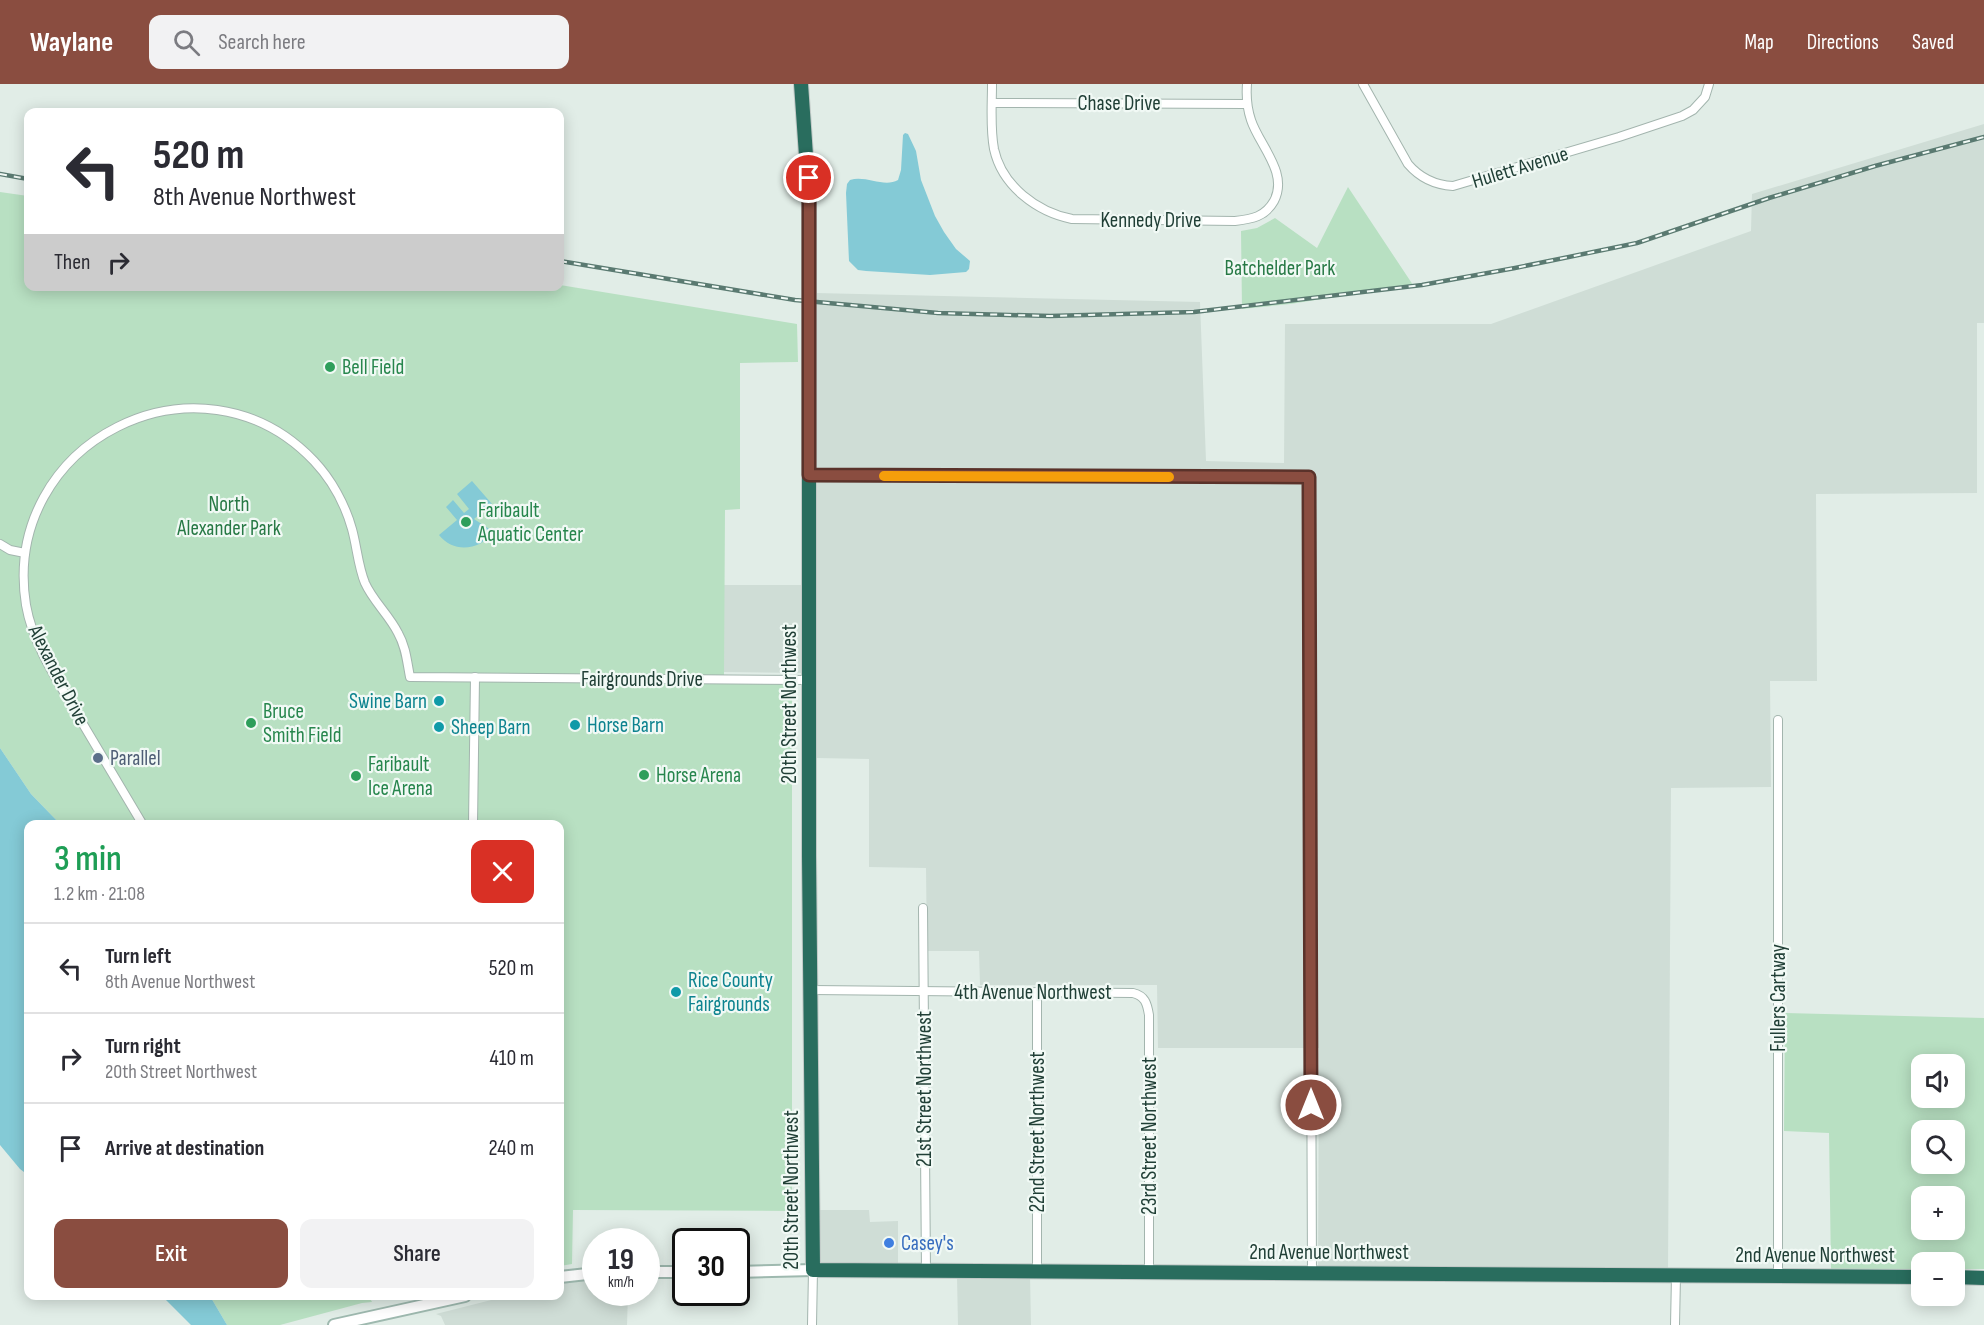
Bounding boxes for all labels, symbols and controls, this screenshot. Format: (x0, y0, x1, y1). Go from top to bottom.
search box (149, 15, 569, 69)
text: Waylane (30, 26, 113, 59)
icon: search (170, 26, 203, 59)
text: Search here (218, 29, 306, 56)
text: Map (1744, 30, 1774, 55)
text: Directions (1807, 30, 1879, 55)
text: Saved (1912, 30, 1954, 55)
street label: Chase Drive (1077, 91, 1161, 116)
text: 520 m (153, 130, 244, 181)
icon: left (54, 132, 132, 210)
street label: Hulett Avenue (1469, 141, 1571, 194)
pin (783, 152, 834, 203)
icon: arrive (792, 161, 825, 194)
text: 8th Avenue Northwest (153, 181, 356, 213)
street label: Kennedy Drive (1101, 208, 1201, 233)
icon: right (102, 246, 135, 279)
text: Then (54, 249, 90, 276)
park label: Batchelder Park (1225, 256, 1335, 281)
place label: Bell Field (342, 355, 404, 380)
marker: Bell Field (323, 360, 337, 374)
park label: North Alexander Park (176, 492, 281, 541)
place label: Faribault Aquatic Center (477, 498, 583, 547)
marker: Faribault Aquatic Center (459, 515, 473, 529)
street label: Alexander Drive (22, 620, 95, 730)
street label: 20th Street Northwest (777, 624, 802, 784)
street label: Fairgrounds Drive (581, 667, 703, 692)
place label: Swine Barn (349, 689, 427, 714)
marker: Swine Barn (432, 694, 446, 708)
place label: Bruce Smith Field (263, 699, 341, 748)
place label: Horse Barn (587, 713, 664, 738)
place label: Sheep Barn (451, 715, 530, 740)
marker: Bruce Smith Field (244, 716, 258, 730)
marker: Horse Barn (568, 718, 582, 732)
marker: Sheep Barn (432, 720, 446, 734)
place label: Parallel (110, 746, 161, 771)
marker: Parallel (91, 751, 105, 765)
place label: Faribault Ice Arena (368, 752, 433, 801)
place label: Horse Arena (656, 763, 741, 788)
marker: Horse Arena (637, 768, 651, 782)
marker: Faribault Ice Arena (349, 769, 363, 783)
text: 3 min (54, 838, 122, 881)
button: close (471, 840, 534, 903)
text: 1.2 km · 21:08 (54, 882, 145, 906)
text: Turn left (105, 943, 171, 970)
street label: Fullers Cartway (1766, 944, 1791, 1052)
icon: left (54, 952, 87, 985)
text: 520 m (489, 955, 534, 982)
place label: Rice County Fairgrounds (688, 968, 773, 1017)
text: 8th Avenue Northwest (105, 970, 255, 994)
street label: 4th Avenue Northwest (954, 980, 1112, 1005)
marker: Rice County Fairgrounds (669, 985, 683, 999)
street label: 21st Street Northwest (912, 1011, 937, 1167)
text: Turn right (105, 1033, 181, 1060)
icon: right (54, 1042, 87, 1075)
text: 410 m (490, 1045, 534, 1072)
street label: 22nd Street Northwest (1025, 1051, 1050, 1213)
map controls (1911, 1054, 1965, 1306)
button: sound (1911, 1054, 1965, 1108)
street label: 23rd Street Northwest (1137, 1057, 1162, 1215)
text: 20th Street Northwest (105, 1060, 257, 1084)
position arrow (1279, 1073, 1343, 1137)
street label: 20th Street Northwest (779, 1110, 804, 1270)
button: search (1911, 1120, 1965, 1174)
icon: arrive (54, 1132, 87, 1165)
text: Arrive at destination (105, 1135, 264, 1162)
text: 240 m (488, 1135, 534, 1162)
button: + (1911, 1186, 1965, 1240)
button: Exit (54, 1219, 288, 1288)
button: Share (300, 1219, 534, 1288)
speed limit sign: 30 (672, 1228, 750, 1306)
place label: Casey's (901, 1231, 954, 1256)
marker: Casey's (882, 1236, 896, 1250)
street label: 2nd Avenue Northwest (1249, 1240, 1409, 1265)
text: 19 (608, 1242, 634, 1278)
street label: 2nd Avenue Northwest (1735, 1243, 1895, 1268)
button: − (1911, 1252, 1965, 1306)
text: km/h (608, 1273, 634, 1292)

